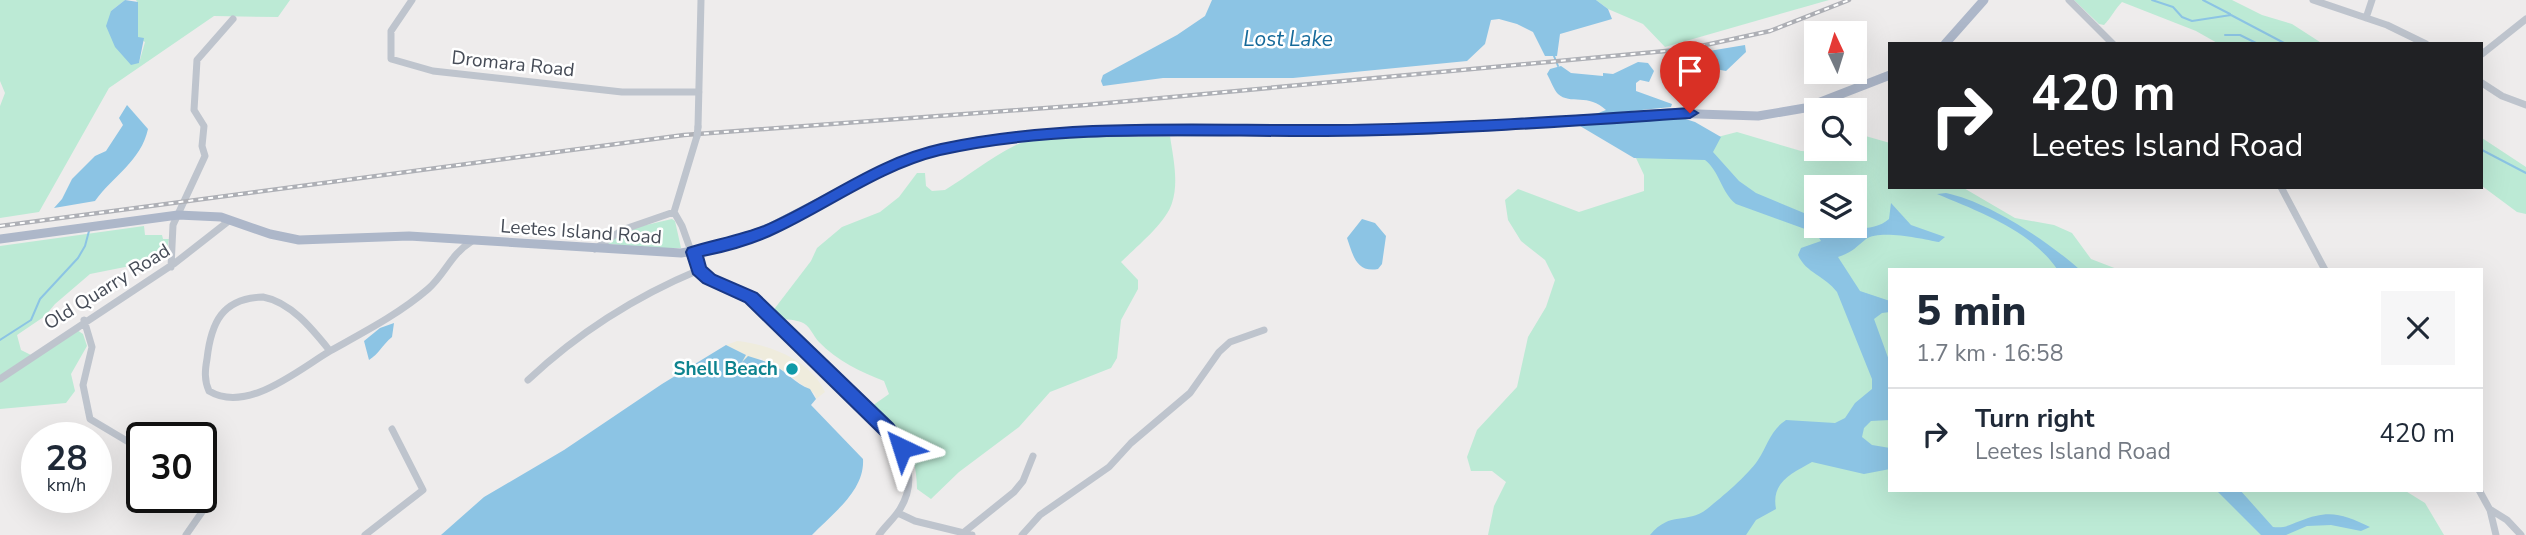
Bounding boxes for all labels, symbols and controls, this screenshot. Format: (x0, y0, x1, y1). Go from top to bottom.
north arrow (1804, 21, 1867, 84)
map controls (1804, 21, 1867, 238)
water label: Lost Lake (1243, 25, 1333, 53)
pin (1660, 41, 1720, 113)
street label: Dromara Road (450, 45, 576, 83)
icon: arrive (1671, 52, 1709, 90)
text: 420 m (2031, 60, 2175, 127)
icon: right (1916, 70, 2007, 161)
button: search (1804, 98, 1867, 161)
text: Leetes Island Road (2031, 124, 2303, 167)
button: layers (1804, 175, 1867, 238)
street label: Leetes Island Road (499, 213, 663, 251)
street label: Old Quarry Road (39, 238, 175, 336)
text: 5 min (1916, 283, 2026, 340)
button: close (2381, 291, 2455, 365)
text: 1.7 km · 16:58 (1916, 338, 2063, 369)
place label: Shell Beach (673, 356, 778, 382)
marker: Shell Beach (784, 361, 800, 377)
text: Turn right (1975, 401, 2094, 436)
position arrow (865, 411, 939, 485)
icon: right (1916, 415, 1954, 453)
text: 420 m (2379, 416, 2455, 451)
speed limit sign: 30 (126, 422, 217, 513)
text: 28 (45, 435, 88, 482)
text: Leetes Island Road (1975, 436, 2171, 467)
text: km/h (47, 473, 86, 497)

